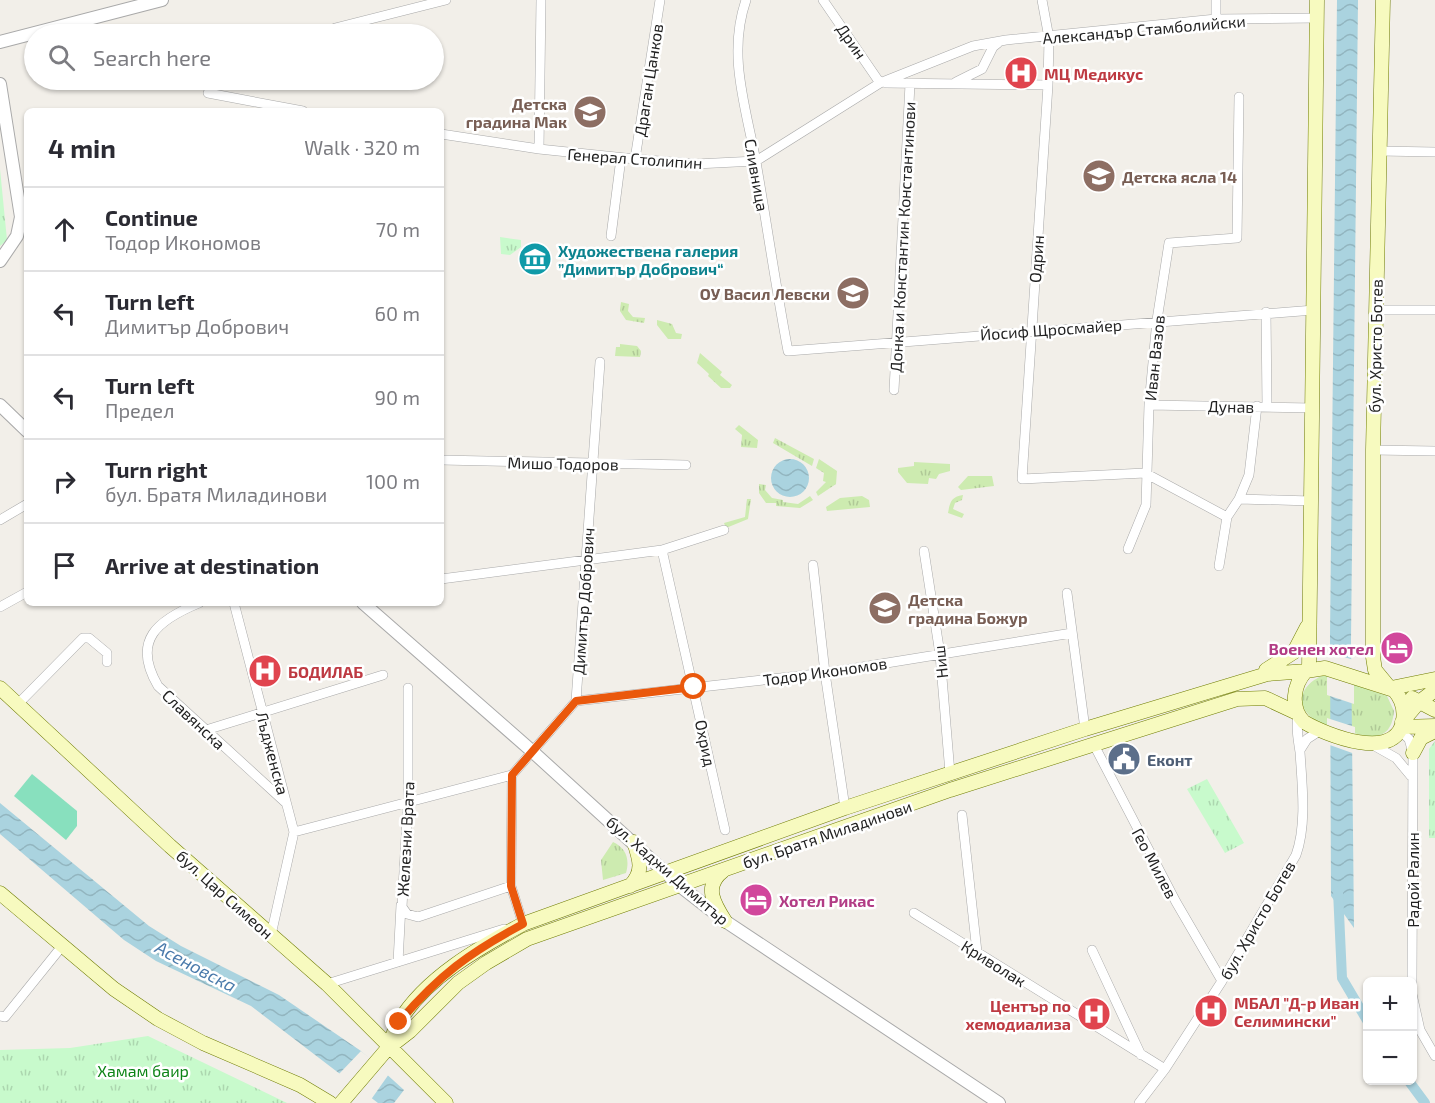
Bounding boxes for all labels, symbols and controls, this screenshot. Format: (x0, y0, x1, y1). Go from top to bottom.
street label: Александър Стамболийски (1042, 11, 1246, 47)
street label: Дрин (833, 20, 871, 62)
street label: Драган Цанков (630, 22, 666, 138)
search box (24, 24, 444, 90)
icon: search (45, 41, 78, 74)
text: Search here (93, 44, 211, 70)
hospital icon: МЦ Медикус (1003, 55, 1039, 91)
place label: МЦ Медикус (1044, 64, 1143, 83)
place label: Детска градина Мак (466, 94, 567, 131)
school or university icon: Детска градина Мак (572, 94, 608, 130)
street label: Донка и Константин Константинови (885, 101, 919, 373)
text: 4 min (48, 132, 116, 163)
text: Walk · 320 m (304, 135, 420, 159)
street label: Сливница (741, 137, 773, 213)
street label: Генерал Столипин (567, 144, 703, 172)
school or university icon: Детска ясла 14 (1081, 158, 1117, 194)
place label: Детска ясла 14 (1122, 167, 1237, 186)
text: Continue (105, 204, 198, 230)
icon: ahead (48, 213, 81, 246)
text: 70 m (376, 217, 420, 241)
text: Тодор Икономов (105, 230, 261, 254)
street label: Одрин (1025, 234, 1047, 284)
museum icon: Художествена галерия ”Димитър Добрович“ (517, 241, 553, 277)
place label: Художествена галерия ”Димитър Добрович“ (558, 241, 738, 278)
school or university icon: ОУ Васил Левски (835, 275, 871, 311)
street label: бул. Христо Ботев (1364, 279, 1387, 413)
place label: ОУ Васил Левски (700, 284, 830, 303)
text: Turn left (105, 288, 194, 314)
icon: left (48, 297, 81, 330)
text: 60 m (375, 301, 420, 325)
text: Димитър Добрович (105, 314, 289, 338)
street label: Иван Вазов (1140, 314, 1168, 402)
street label: Йосиф Щросмайер (979, 315, 1123, 343)
text: Turn left (105, 372, 194, 398)
icon: left (48, 381, 81, 414)
text: 90 m (375, 385, 420, 409)
street label: Дунав (1208, 396, 1254, 417)
text: Предел (105, 398, 174, 422)
street label: Мишо Тодоров (507, 453, 619, 473)
text: Turn right (105, 456, 207, 482)
icon: right (48, 465, 81, 498)
text: 100 m (366, 469, 420, 493)
text: бул. Братя Миладинови (105, 482, 327, 506)
street label: Димитър Добрович (568, 527, 598, 675)
icon: arrive (48, 549, 81, 582)
text: Arrive at destination (105, 552, 319, 578)
school or university icon: Детска градина Божур (867, 590, 903, 626)
place label: Детска градина Божур (908, 590, 1028, 627)
hotel icon: Военен хотел (1379, 630, 1415, 666)
place label: Военен хотел (1268, 639, 1374, 658)
street label: Ниш (929, 645, 951, 679)
hospital icon: БОДИЛАБ (247, 653, 283, 689)
street label: Тодор Икономов (762, 653, 888, 689)
place label: БОДИЛАБ (288, 662, 363, 681)
route start (680, 673, 706, 699)
street label: Славянска (159, 685, 229, 753)
street label: Лъдженска (253, 709, 293, 797)
street label: Охрид (692, 718, 720, 768)
public building icon: Еконт (1106, 741, 1142, 777)
place label: Еконт (1147, 750, 1193, 769)
street label: Железни Врата (392, 781, 418, 897)
street label: бул. Братя Миладинови (740, 796, 914, 873)
street label: бул. Хаджи Димитър (602, 812, 733, 929)
street label: Гео Милев (1129, 825, 1181, 901)
street label: Радой Ралин (1403, 832, 1422, 928)
street label: бул. Цар Симеон (172, 846, 277, 943)
street label: бул. Христо Ботев (1215, 857, 1300, 983)
hotel icon: Хотел Рикас (738, 882, 774, 918)
place label: Хотел Рикас (779, 891, 875, 910)
water label: Асеновска (151, 935, 240, 996)
street label: Криволак (958, 936, 1030, 991)
map controls (1363, 977, 1417, 1085)
button: + (1363, 977, 1417, 1031)
hospital icon: МБАЛ "Д-р Иван Селимински" (1193, 993, 1229, 1029)
place label: МБАЛ "Д-р Иван Селимински" (1234, 993, 1359, 1030)
place label: Център по хемодиализа (966, 996, 1071, 1033)
hospital icon: Център по хемодиализа (1076, 996, 1112, 1032)
route end (385, 1008, 411, 1034)
button: − (1363, 1031, 1417, 1085)
park label: Хамам баир (97, 1061, 189, 1080)

